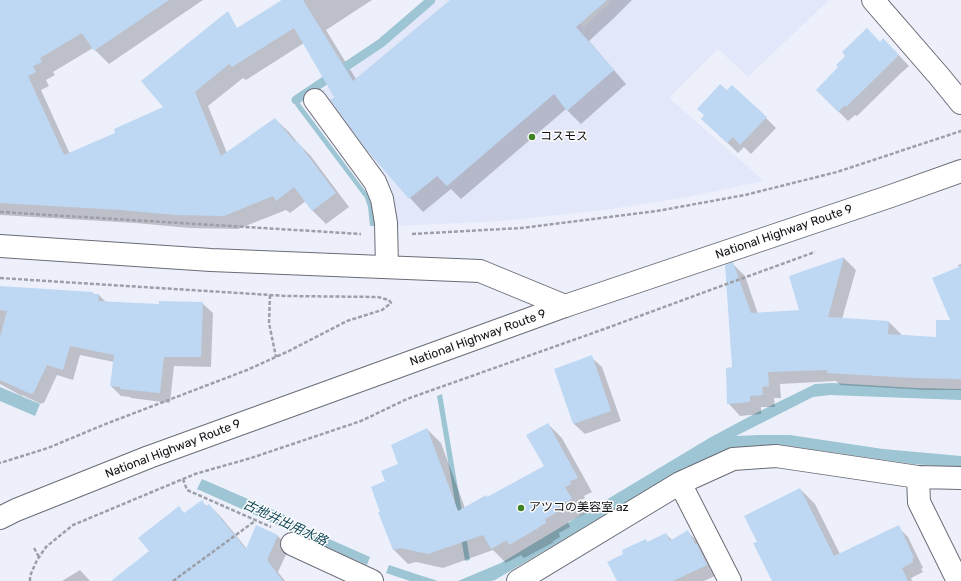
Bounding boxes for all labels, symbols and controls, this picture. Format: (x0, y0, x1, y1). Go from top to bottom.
place label: コスモス (540, 130, 588, 144)
marker: コスモス (527, 132, 537, 142)
street label: National Highway Route 9 (714, 202, 854, 262)
street label: National Highway Route 9 (408, 307, 548, 369)
street label: National Highway Route 9 (103, 417, 243, 481)
water label: 古地井出用水路 (240, 497, 330, 549)
place label: アツコの美容室 az (529, 501, 629, 515)
marker: アツコの美容室 az (516, 503, 526, 513)

